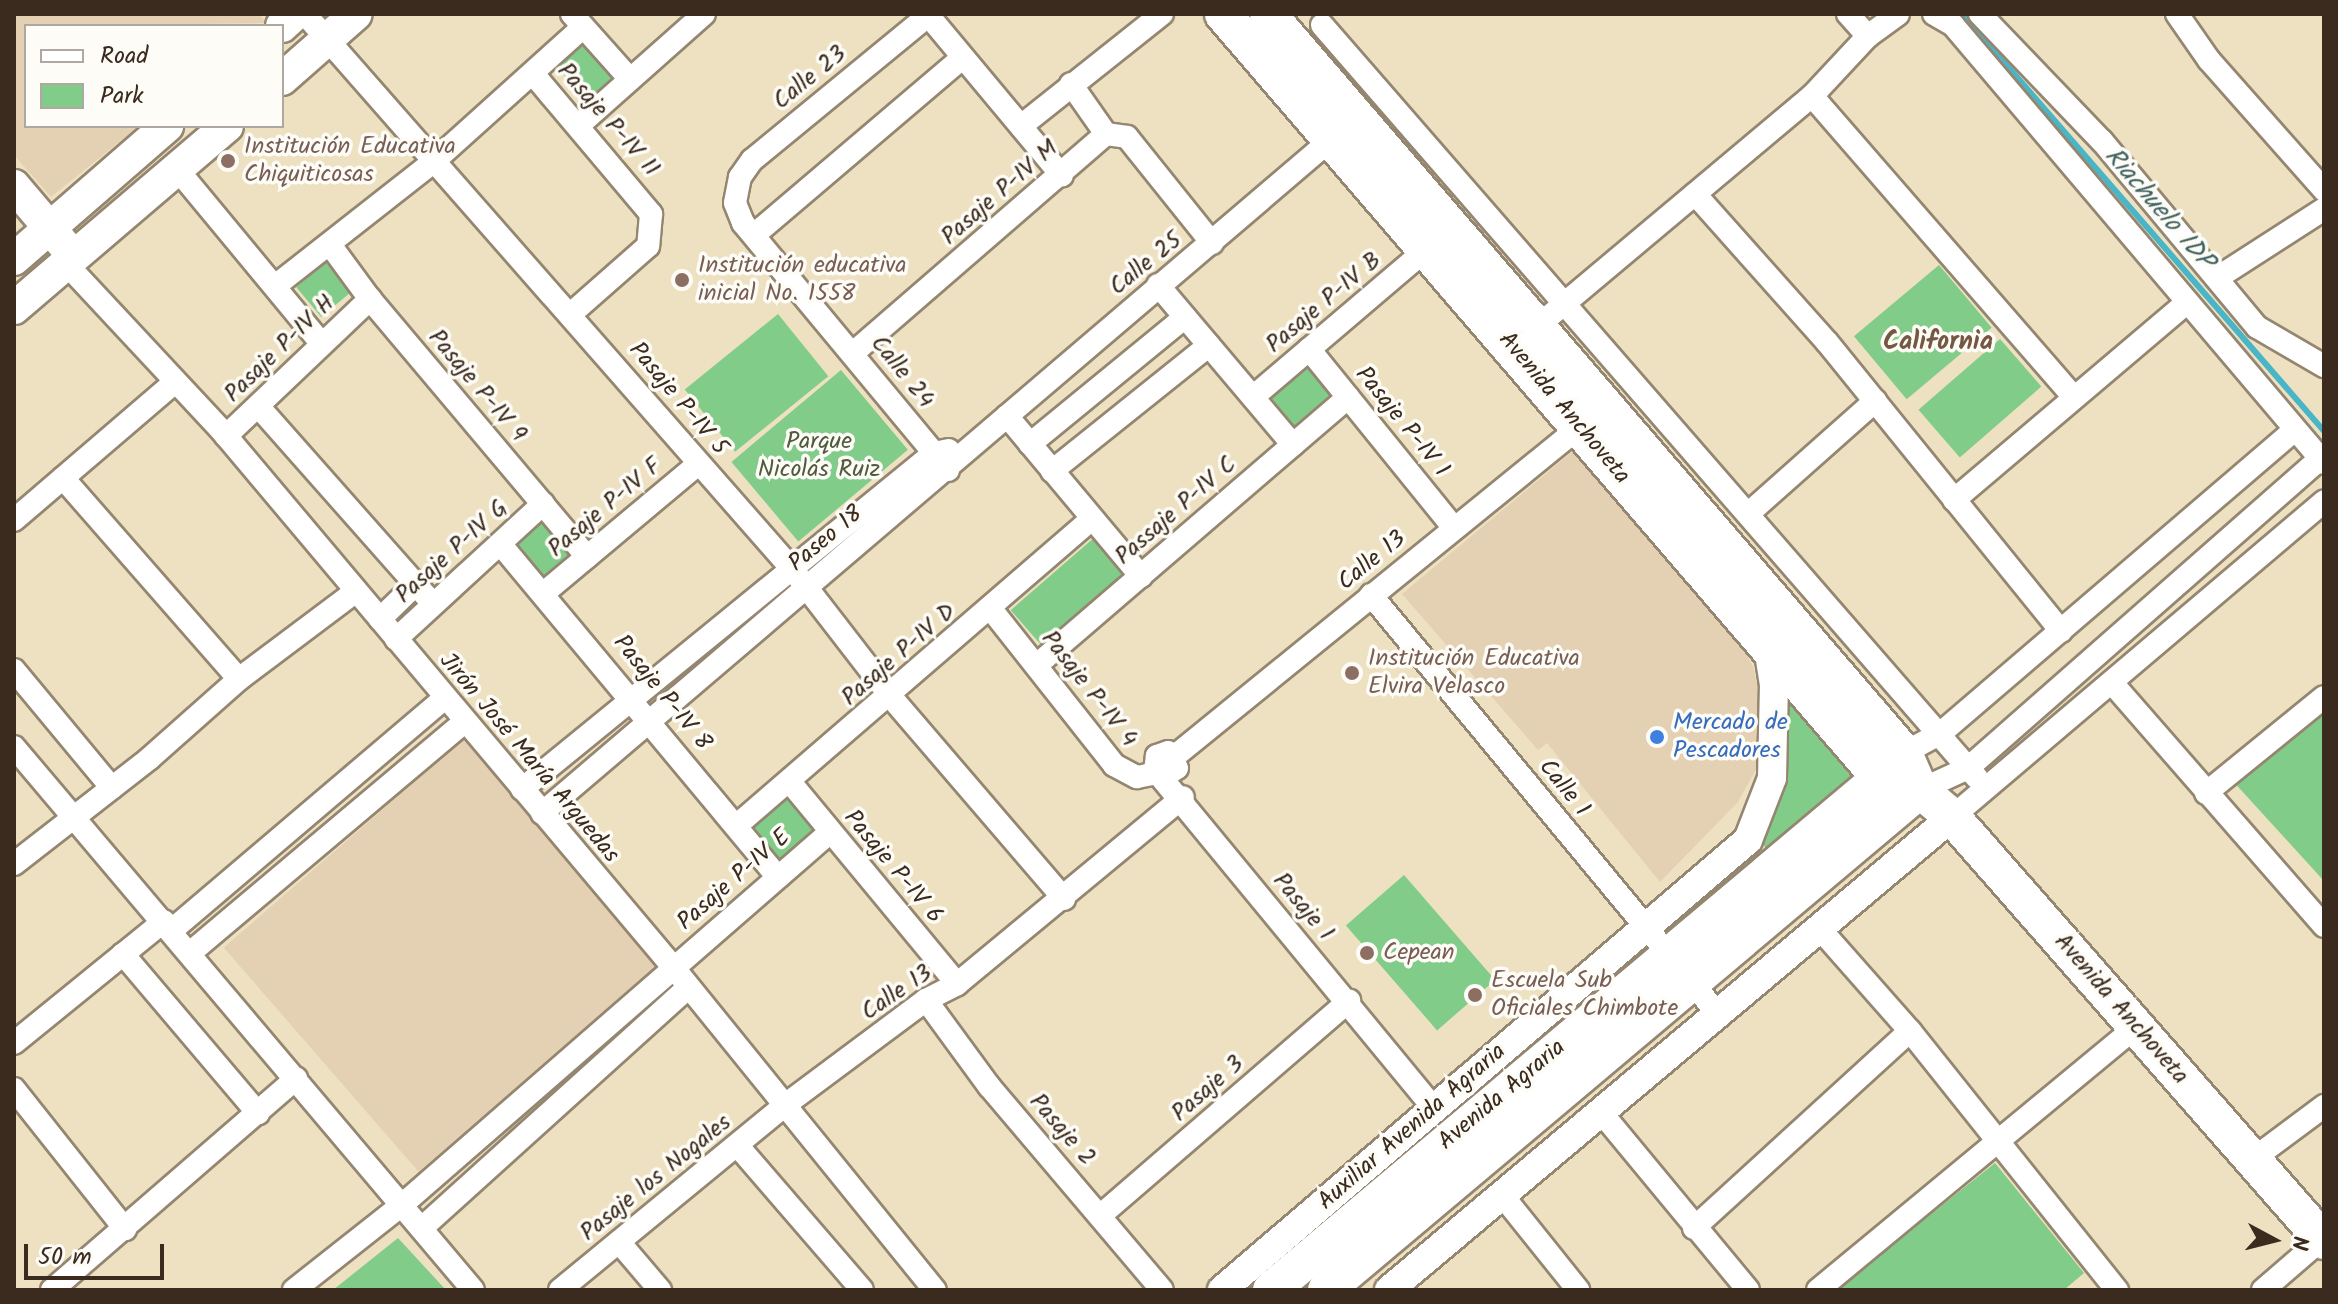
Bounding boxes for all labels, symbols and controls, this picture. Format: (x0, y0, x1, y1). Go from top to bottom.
legend (24, 24, 284, 128)
text: Road (100, 37, 148, 76)
street label: Calle 23 (768, 40, 852, 116)
street label: Pasaje P-IV 11 (551, 57, 665, 183)
text: Park (100, 77, 144, 116)
place label: Institución Educativa Chiquiticosas (244, 133, 456, 189)
street label: Pasaje P-IV M (936, 135, 1064, 251)
water label: Riachuelo IDP (2097, 142, 2219, 276)
marker: Institución Educativa Chiquiticosas (219, 152, 237, 170)
street label: Calle 25 (1104, 226, 1188, 302)
street label: Pasaje P-IV B (1261, 247, 1387, 359)
place label: Institución educativa inicial No. 1558 (698, 252, 907, 308)
marker: Institución educativa inicial No. 1558 (673, 271, 691, 289)
street label: Pasaje P-IV H (219, 289, 341, 409)
street label: Pasaje P-IV 9 (422, 324, 532, 448)
street label: Avenida Anchoveta (1492, 326, 1636, 490)
district label: California (1883, 327, 1993, 359)
street label: Calle 24 (864, 330, 940, 414)
street label: Pasaje P-IV 5 (622, 336, 734, 462)
street label: Pasaje P-IV 1 (1349, 361, 1455, 483)
park label: Parque Nicolás Ruiz (758, 428, 880, 484)
street label: Passaje P-IV C (1110, 451, 1242, 571)
street label: Pasaje P-IV F (543, 452, 667, 564)
street label: Pasaje P-IV G (390, 494, 514, 610)
street label: Paseo 18 (783, 500, 869, 578)
street label: Calle 13 (1332, 525, 1412, 597)
street label: Pasaje P-IV D (836, 598, 962, 712)
street label: Pasaje P-IV 4 (1035, 625, 1143, 753)
street label: Pasaje P-IV 8 (607, 629, 717, 757)
place label: Institución Educativa Elvira Velasco (1368, 645, 1580, 701)
street label: Jirón José María Arguedas (433, 647, 625, 869)
marker: Institución Educativa Elvira Velasco (1343, 664, 1361, 682)
place label: Mercado de Pescadores (1673, 709, 1788, 765)
marker: Mercado de Pescadores (1648, 728, 1666, 746)
street label: Calle 1 (1532, 754, 1596, 822)
street label: Pasaje P-IV 6 (837, 804, 949, 930)
street label: Pasaje P-IV E (672, 823, 796, 937)
street label: Pasaje 1 (1266, 867, 1340, 947)
street label: Avenida Anchoveta (2048, 928, 2194, 1090)
place label: Cepean (1383, 939, 1454, 967)
marker: Cepean (1358, 944, 1376, 962)
street label: Calle 13 (856, 959, 938, 1027)
place label: Escuela Sub Oficiales Chimbote (1491, 967, 1678, 1023)
marker: Escuela Sub Oficiales Chimbote (1466, 986, 1484, 1004)
street label: Avenida Agraria (1433, 1034, 1571, 1156)
street label: Auxiliar Avenida Agraria (1312, 1038, 1512, 1216)
street label: Pasaje 3 (1166, 1050, 1250, 1128)
street label: Pasaje 2 (1023, 1088, 1101, 1172)
street label: Pasaje los Nogales (575, 1108, 737, 1248)
north arrow (2234, 1200, 2314, 1280)
scale bar (28, 1228, 168, 1278)
text: N (2280, 1234, 2317, 1252)
text: 50 m (38, 1238, 92, 1277)

